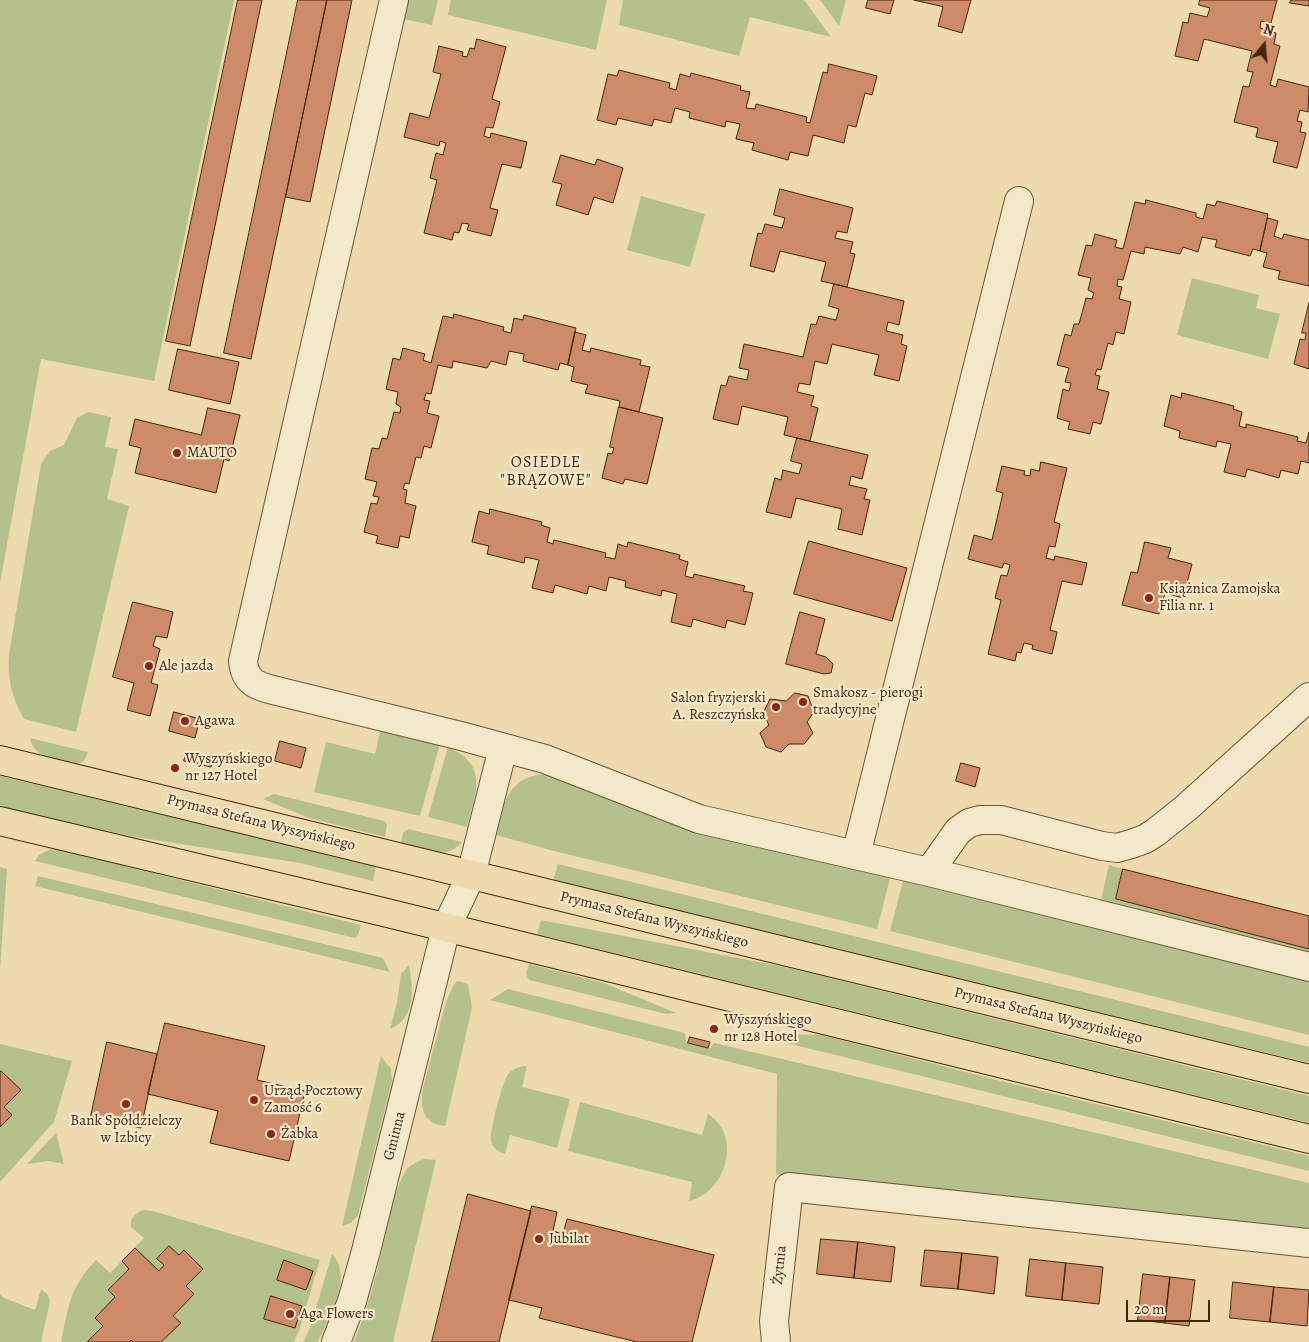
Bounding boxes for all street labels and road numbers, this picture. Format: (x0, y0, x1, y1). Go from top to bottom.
street label: Prymasa Stefana Wyszyńskiego (165, 791, 357, 855)
street label: Prymasa Stefana Wyszyńskiego (558, 888, 750, 952)
street label: Prymasa Stefana Wyszyńskiego (952, 984, 1144, 1048)
street label: Gminna (380, 1110, 410, 1162)
street label: Żytnia (769, 1245, 791, 1285)

